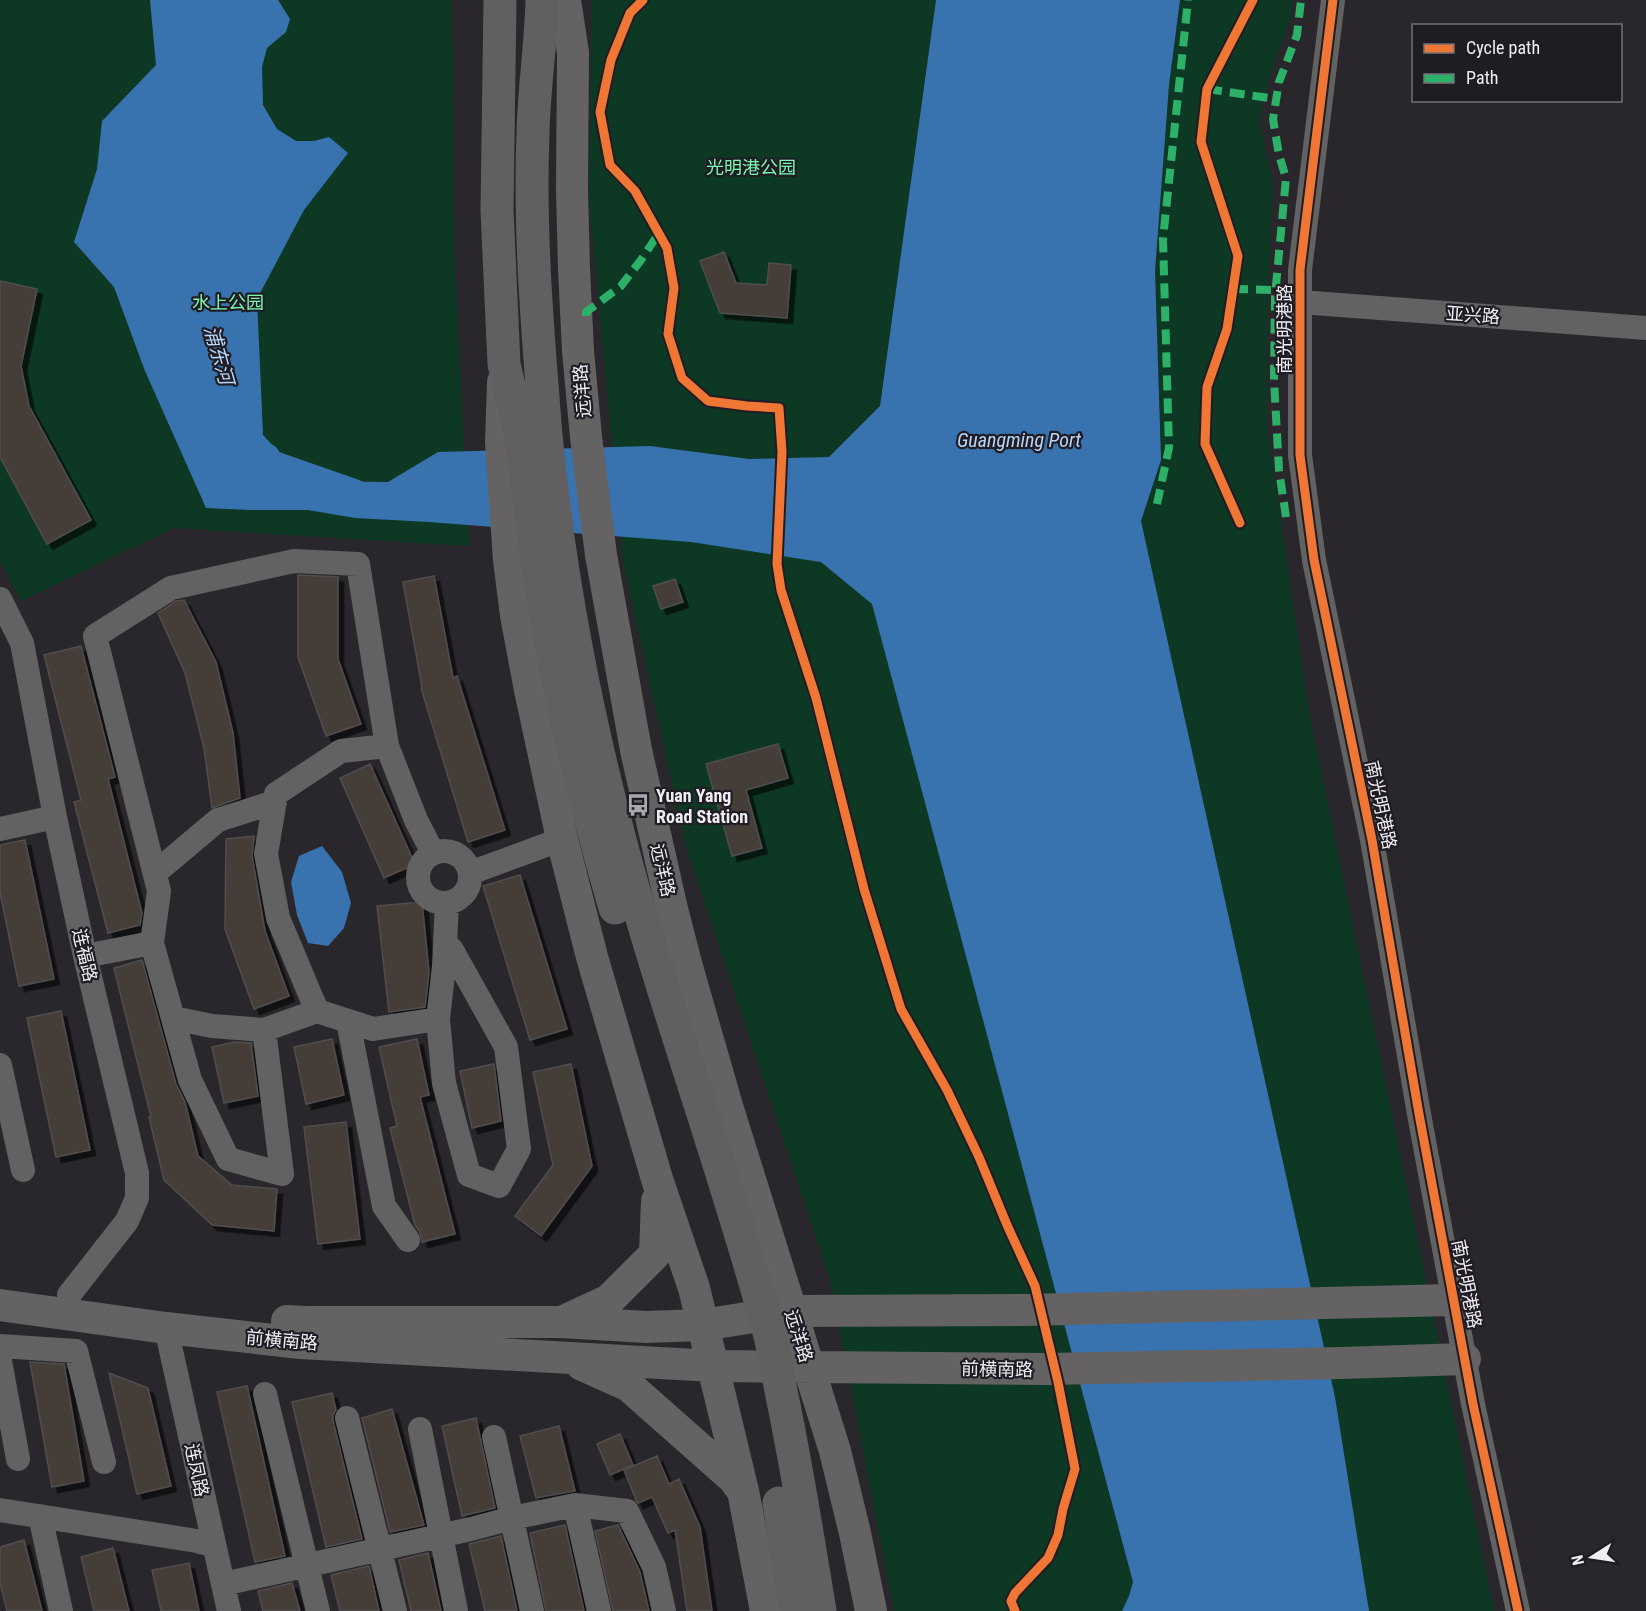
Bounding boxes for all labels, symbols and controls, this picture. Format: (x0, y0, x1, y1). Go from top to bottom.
legend (1412, 24, 1622, 102)
text: Cycle path (1466, 37, 1540, 58)
text: Path (1466, 67, 1499, 88)
park label: 光明港公园 (706, 157, 796, 178)
street label: 南光明港路 (1274, 284, 1295, 374)
park label: 水上公园 (192, 292, 264, 313)
street label: 亚兴路 (1445, 303, 1501, 327)
water label: 浦东河 (199, 323, 240, 391)
street label: 远洋路 (569, 363, 595, 419)
water label: Guangming Port (957, 428, 1081, 452)
street label: 南光明港路 (1361, 759, 1401, 851)
place label: Yuan Yang Road Station (656, 785, 748, 827)
bus stop icon: Yuan Yang Road Station (625, 792, 651, 818)
street label: 远洋路 (647, 841, 679, 899)
street label: 连福路 (69, 926, 101, 984)
street label: 南光明港路 (1448, 1238, 1486, 1330)
street label: 远洋路 (781, 1307, 817, 1365)
street label: 前横南路 (245, 1326, 319, 1354)
street label: 前横南路 (961, 1358, 1033, 1380)
street label: 连凤路 (181, 1441, 213, 1499)
north arrow (1562, 1527, 1622, 1587)
text: N (1568, 1553, 1588, 1567)

